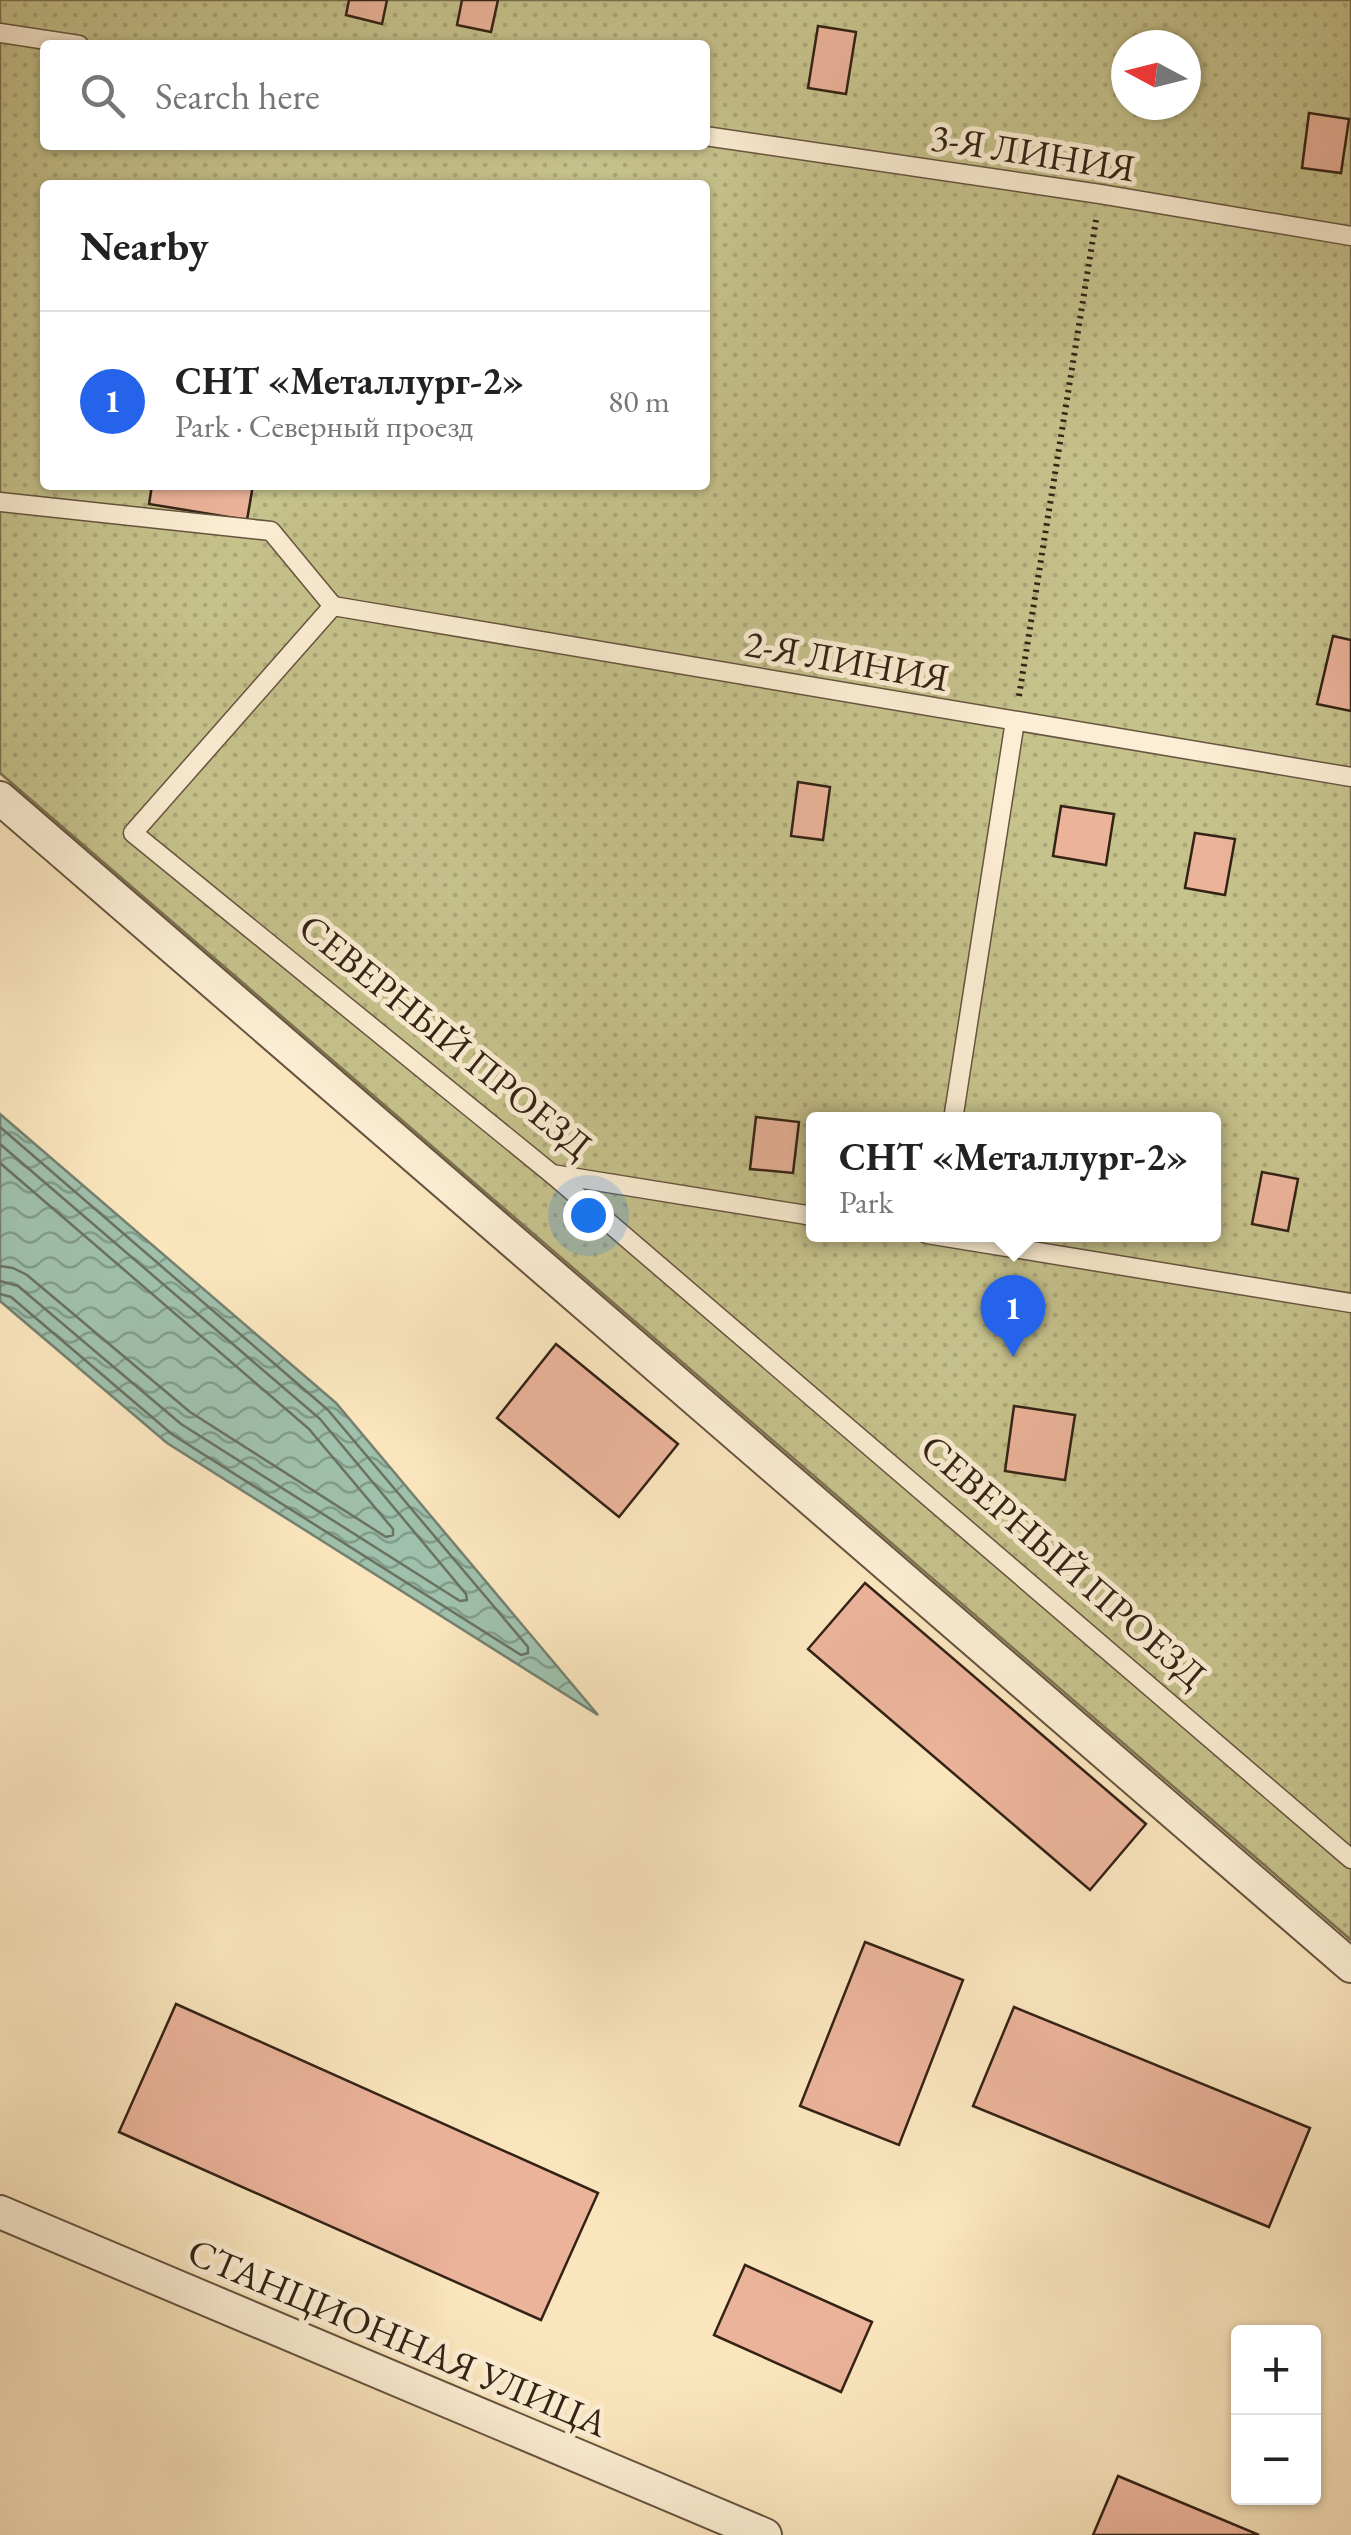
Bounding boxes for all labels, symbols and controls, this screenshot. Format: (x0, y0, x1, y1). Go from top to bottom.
north arrow (1111, 30, 1201, 120)
search box (40, 40, 710, 150)
icon: search (75, 68, 130, 123)
text: Search here (155, 71, 320, 120)
street label: 3-Я ЛИНИЯ (927, 112, 1139, 192)
text: Nearby (80, 218, 209, 273)
text: СНТ «Металлург-2» (175, 356, 524, 405)
text: 1 (104, 380, 121, 422)
text: 80 m (608, 380, 670, 422)
text: Park · Северный проезд (175, 405, 473, 447)
street label: 2-Я ЛИНИЯ (741, 618, 953, 702)
street label: СЕВЕРНЫЙ ПРОЕЗД (289, 903, 603, 1169)
popup (806, 1112, 1221, 1242)
text: СНТ «Металлург-2» (839, 1132, 1188, 1181)
text: Park (839, 1181, 893, 1223)
your location (563, 1190, 614, 1241)
pin: 1 (980, 1274, 1046, 1357)
street label: СЕВЕРНЫЙ ПРОЕЗД (911, 1423, 1217, 1699)
street label: СТАНЦИОННАЯ УЛИЦА (181, 2226, 616, 2448)
map controls (1231, 2325, 1321, 2505)
button: + (1231, 2325, 1321, 2415)
button: − (1231, 2415, 1321, 2505)

